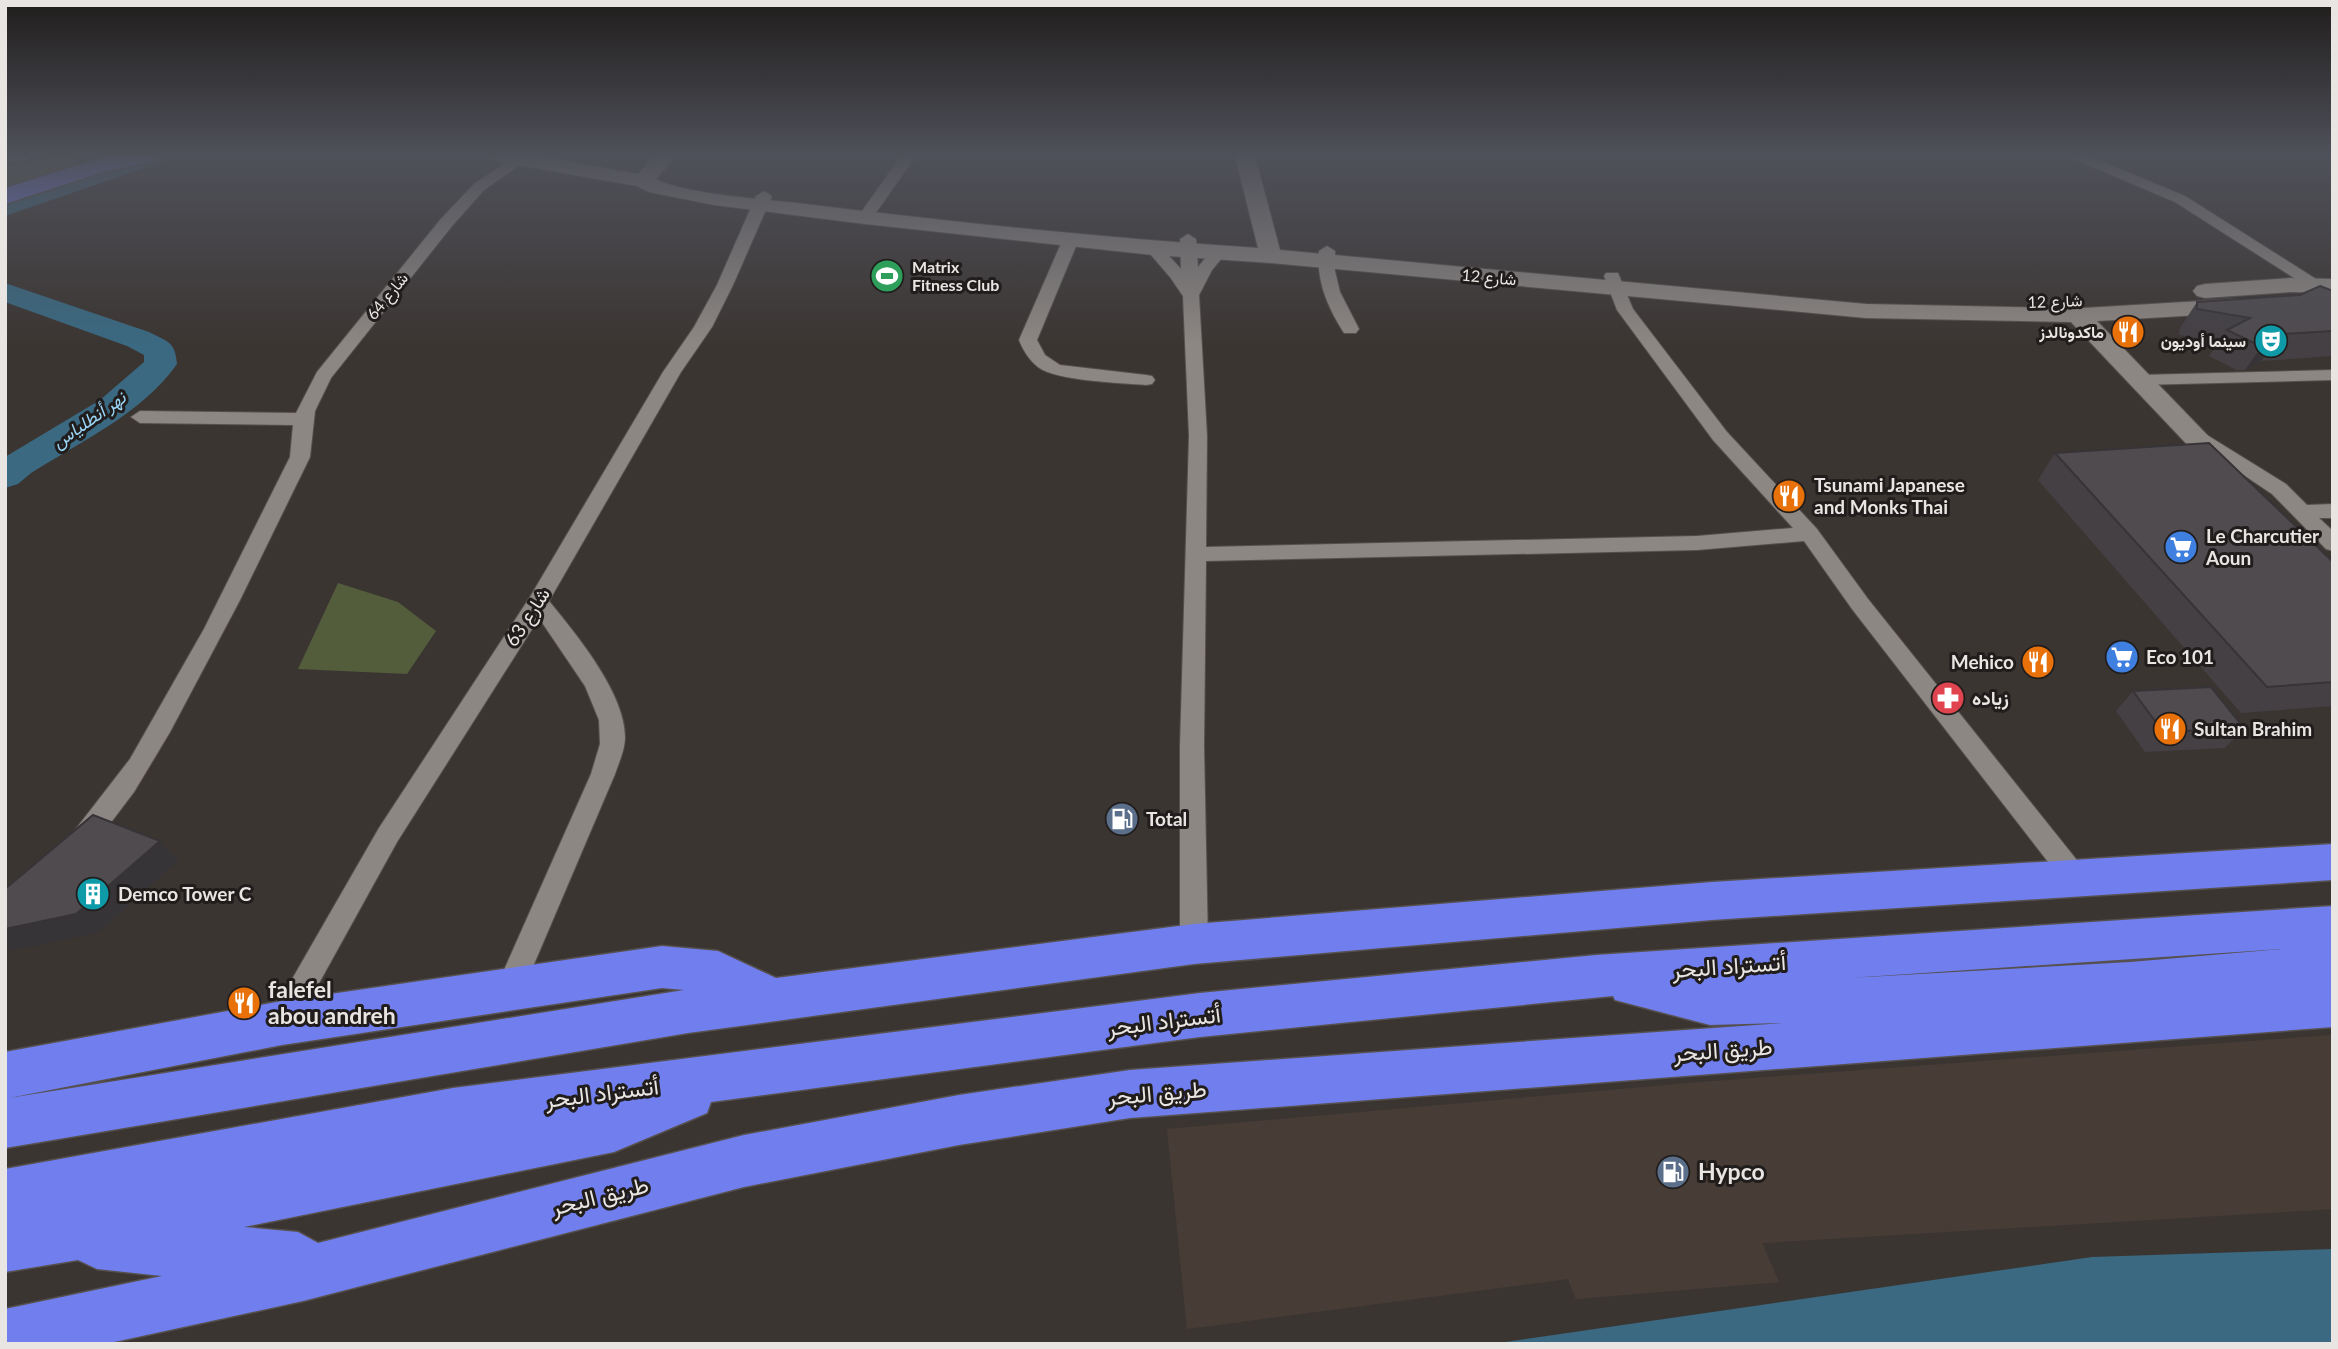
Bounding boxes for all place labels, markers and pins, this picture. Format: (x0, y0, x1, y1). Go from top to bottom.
sports icon: Matrix Fitness Club (868, 257, 906, 295)
place label: Matrix Fitness Club (912, 257, 999, 294)
restaurant icon: ماكدونالدز (2109, 313, 2147, 351)
place label: ماكدونالدز (2038, 322, 2104, 343)
theatre icon: سينما أوديون (2252, 322, 2290, 360)
place label: سينما أوديون (2161, 331, 2246, 352)
place label: Tsunami Japanese and Monks Thai (1814, 473, 1965, 518)
restaurant icon: Tsunami Japanese and Monks Thai (1770, 477, 1808, 515)
place label: Le Charcutier Aoun (2205, 524, 2320, 569)
supermarket icon: Le Charcutier Aoun (2162, 528, 2200, 566)
supermarket icon: Eco 101 (2103, 638, 2141, 676)
restaurant icon: Mehico (2019, 643, 2057, 681)
place label: Eco 101 (2146, 645, 2214, 668)
place label: Mehico (1951, 650, 2014, 673)
pharmacy icon: زياده (1929, 679, 1967, 717)
place label: زياده (1972, 686, 2009, 711)
restaurant icon: Sultan Brahim (2151, 710, 2189, 748)
place label: Sultan Brahim (2194, 717, 2312, 740)
fuel station icon: Total (1103, 800, 1141, 838)
place label: Total (1146, 807, 1187, 830)
building icon: Demco Tower C (74, 875, 112, 913)
place label: Demco Tower C (118, 882, 252, 905)
place label: falefel abou andreh (268, 975, 396, 1029)
restaurant icon: falefel abou andreh (225, 984, 263, 1022)
fuel station icon: Hypco (1654, 1153, 1692, 1191)
place label: Hypco (1698, 1157, 1765, 1185)

